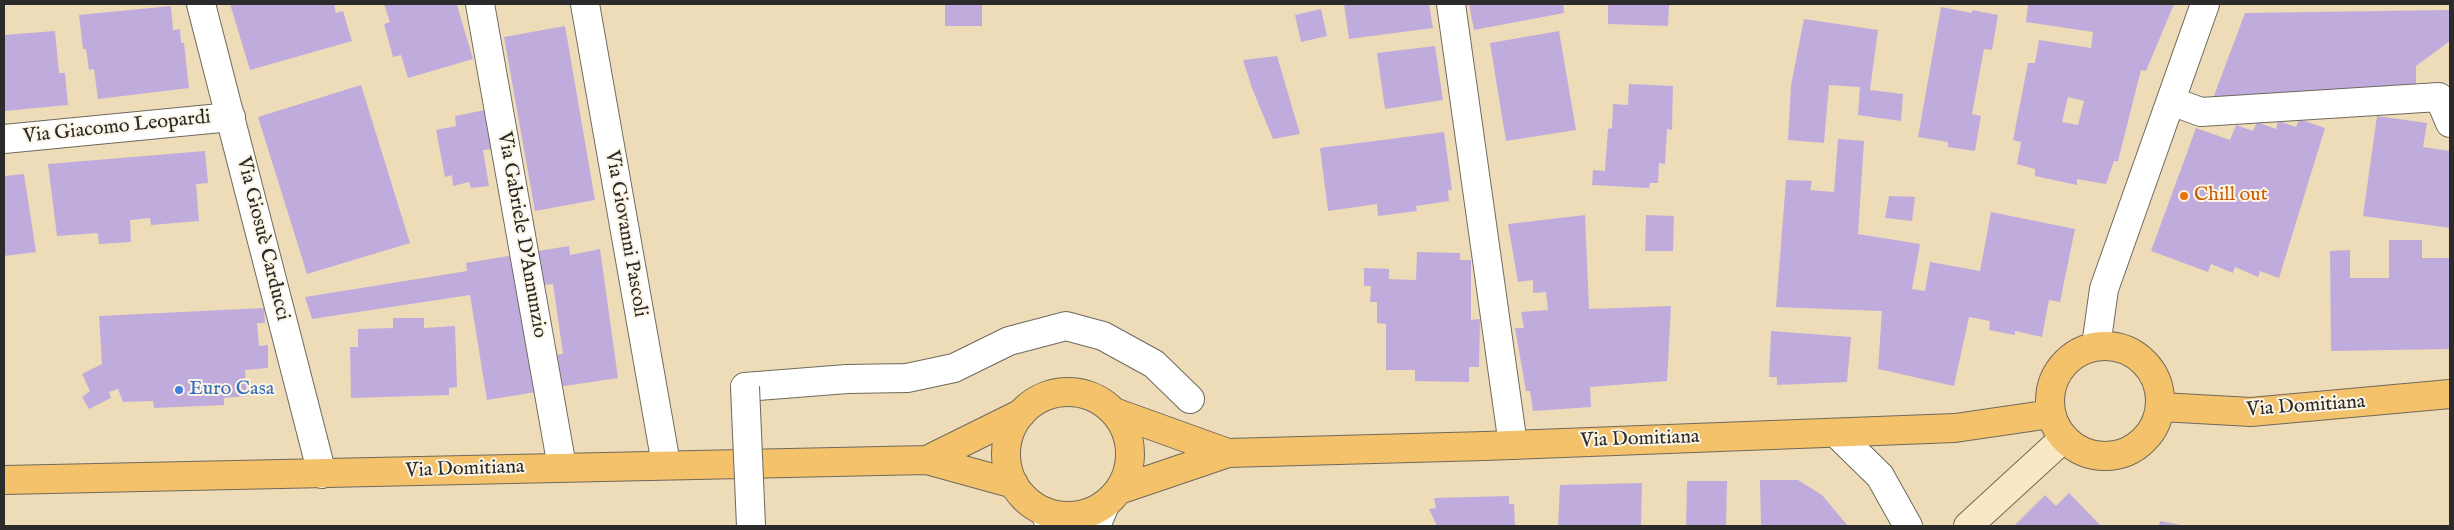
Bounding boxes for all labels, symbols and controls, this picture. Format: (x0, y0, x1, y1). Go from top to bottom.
street label: Via Giacomo Leopardi (22, 106, 212, 150)
street label: Via Gabriele D'Annunzio (491, 130, 551, 340)
street label: Via Giovanni Pascoli (599, 149, 651, 319)
street label: Via Giosuè Carducci (230, 155, 294, 323)
place label: Chill out (2194, 184, 2268, 208)
marker: Chill out (2178, 190, 2190, 202)
place label: Euro Casa (189, 378, 274, 402)
marker: Euro Casa (173, 384, 185, 396)
street label: Via Domitiana (2246, 391, 2366, 423)
street label: Via Domitiana (1580, 426, 1700, 454)
street label: Via Domitiana (405, 456, 525, 484)

